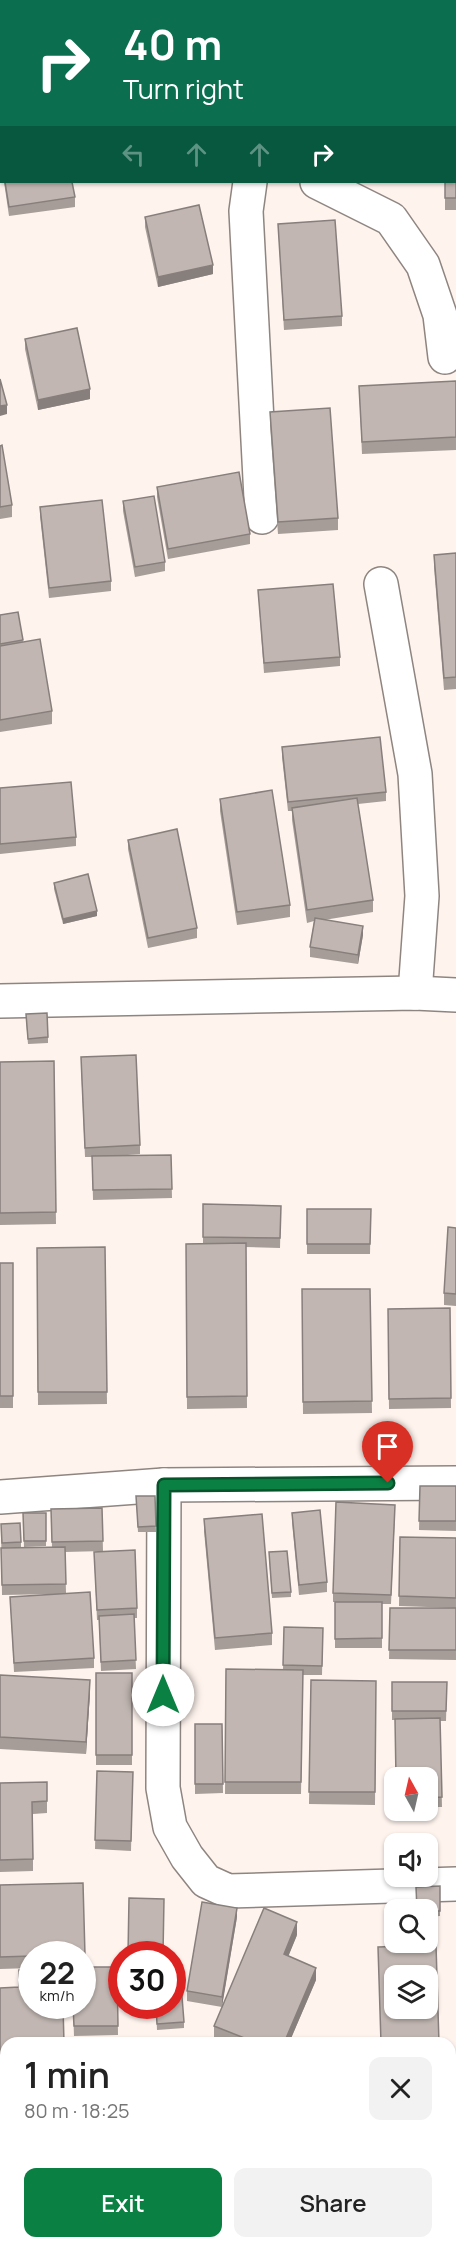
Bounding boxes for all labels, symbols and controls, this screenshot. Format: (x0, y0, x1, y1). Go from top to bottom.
text: 40 m (123, 15, 222, 73)
icon: right (24, 24, 102, 102)
text: Turn right (123, 70, 244, 107)
icon: left (117, 138, 150, 171)
icon: ahead (180, 138, 213, 171)
icon: ahead (243, 138, 276, 171)
icon: right (306, 138, 339, 171)
pin (362, 1421, 413, 1483)
icon: arrive (371, 1430, 404, 1463)
position arrow (131, 1663, 195, 1727)
north arrow (384, 1767, 438, 1821)
map controls (384, 1767, 438, 2019)
button: sound (384, 1833, 438, 1887)
button: search (384, 1899, 438, 1953)
speed limit sign: 30 (108, 1941, 186, 2019)
text: 22 (39, 1952, 75, 1993)
button: layers (384, 1965, 438, 2019)
text: km/h (40, 1985, 74, 2006)
text: 1 min (24, 2050, 110, 2099)
button: close (369, 2057, 432, 2120)
text: 80 m · 18:25 (24, 2097, 130, 2124)
button: Exit (24, 2168, 222, 2237)
button: Share (234, 2168, 432, 2237)

